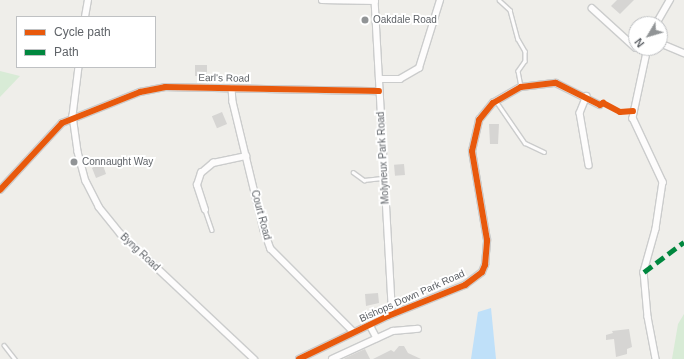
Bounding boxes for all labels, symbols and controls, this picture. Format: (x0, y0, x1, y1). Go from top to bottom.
place label: Oakdale Road (373, 14, 437, 26)
marker: Oakdale Road (360, 15, 370, 25)
legend (16, 16, 156, 68)
north arrow (628, 16, 668, 56)
text: Cycle path (54, 25, 111, 39)
text: N (632, 36, 647, 50)
text: Path (54, 45, 79, 59)
street label: Earl's Road (198, 72, 250, 84)
street label: Molyneux Park Road (375, 111, 391, 205)
place label: Connaught Way (82, 156, 153, 168)
marker: Connaught Way (69, 157, 79, 167)
street label: Court Road (249, 189, 273, 241)
street label: Byng Road (118, 231, 162, 273)
street label: Bishops Down Park Road (358, 267, 466, 325)

